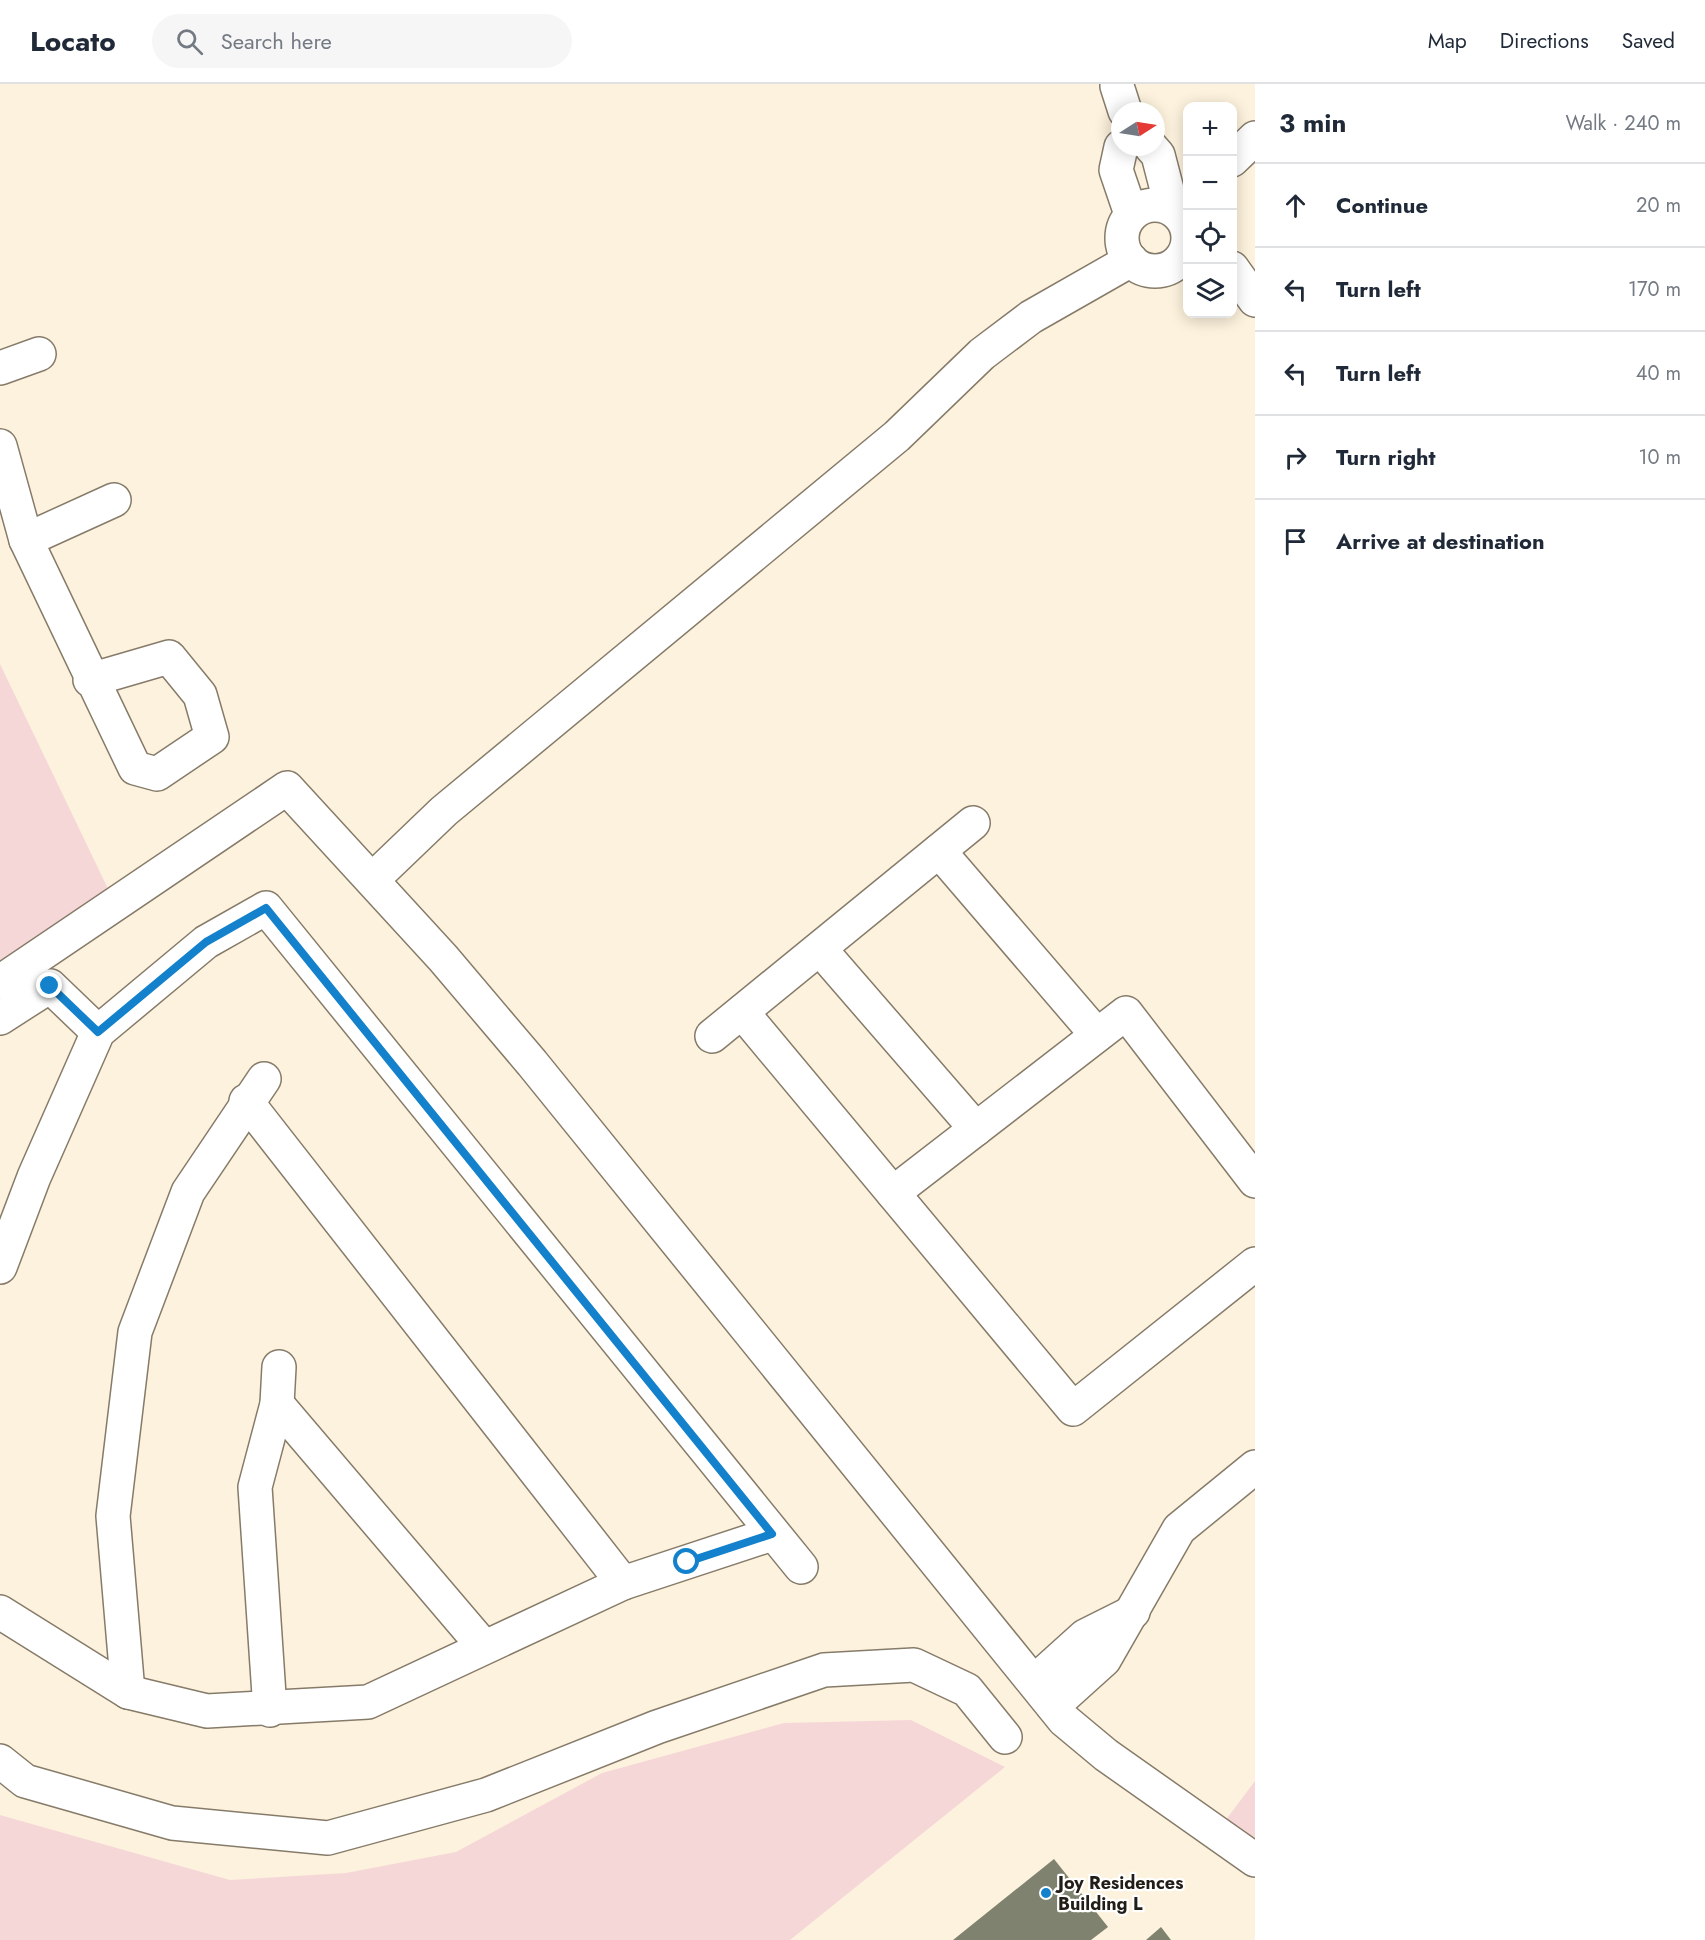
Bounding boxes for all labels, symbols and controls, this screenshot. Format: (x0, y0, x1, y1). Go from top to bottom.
search box (152, 14, 572, 68)
text: Locato (30, 21, 116, 62)
icon: search (173, 25, 206, 58)
text: Search here (221, 25, 332, 57)
text: Map (1428, 26, 1467, 56)
text: Directions (1500, 26, 1589, 56)
text: Saved (1622, 26, 1675, 56)
north arrow (1111, 102, 1165, 156)
map controls (1183, 102, 1237, 318)
button: + (1183, 102, 1237, 156)
text: 3 min (1279, 104, 1346, 142)
text: Walk · 240 m (1566, 109, 1681, 138)
button: − (1183, 156, 1237, 210)
icon: ahead (1279, 189, 1312, 222)
text: Continue (1336, 189, 1428, 221)
text: 20 m (1636, 191, 1681, 220)
button: locate (1183, 210, 1237, 264)
button: layers (1183, 264, 1237, 318)
icon: left (1279, 273, 1312, 306)
text: Turn left (1336, 273, 1421, 305)
text: 170 m (1628, 275, 1681, 304)
icon: left (1279, 357, 1312, 390)
text: Turn left (1336, 357, 1421, 389)
text: 40 m (1636, 359, 1681, 388)
icon: right (1279, 441, 1312, 474)
text: Turn right (1336, 441, 1436, 473)
text: 10 m (1638, 443, 1681, 472)
icon: arrive (1279, 525, 1312, 558)
text: Arrive at destination (1336, 525, 1545, 557)
route end (36, 972, 62, 998)
route start (673, 1548, 699, 1574)
place label: Joy Residences Building L (1055, 1870, 1183, 1917)
marker: Joy Residences Building L (1039, 1886, 1053, 1900)

